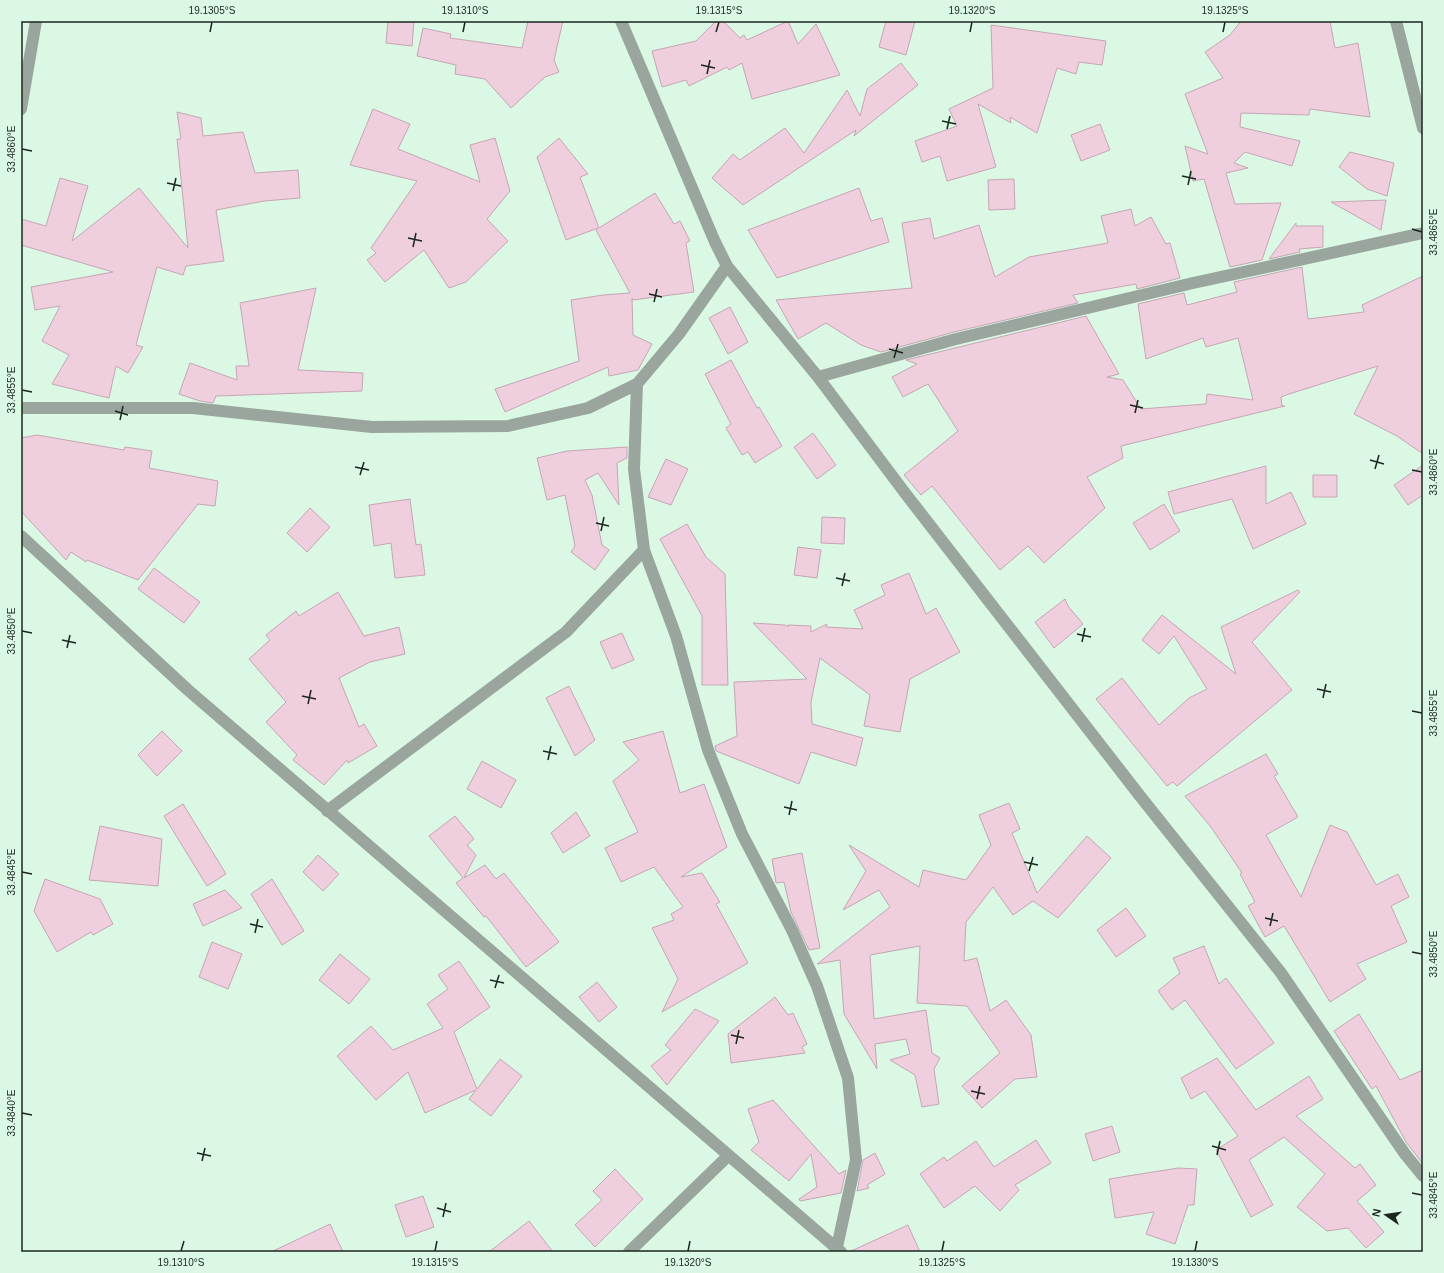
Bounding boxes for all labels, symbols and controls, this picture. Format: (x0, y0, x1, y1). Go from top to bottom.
text: 19.1305°S (189, 5, 236, 16)
text: 19.1310°S (442, 5, 489, 16)
text: 19.1315°S (696, 5, 743, 16)
text: 19.1320°S (949, 5, 996, 16)
text: 19.1325°S (1202, 5, 1249, 16)
text: 33.4860°E (6, 125, 17, 172)
text: 33.4865°E (1428, 208, 1439, 255)
text: 33.4855°E (6, 366, 17, 413)
text: 33.4860°E (1428, 448, 1439, 495)
text: 33.4850°E (6, 607, 17, 654)
text: 33.4855°E (1428, 689, 1439, 736)
text: 33.4845°E (6, 848, 17, 895)
text: 33.4850°E (1428, 930, 1439, 977)
text: 33.4840°E (6, 1089, 17, 1136)
text: 33.4845°E (1428, 1171, 1439, 1218)
north arrow (1366, 1195, 1406, 1235)
text: N (1370, 1207, 1383, 1218)
text: 19.1310°S (158, 1257, 205, 1268)
text: 19.1315°S (412, 1257, 459, 1268)
text: 19.1320°S (665, 1257, 712, 1268)
text: 19.1325°S (919, 1257, 966, 1268)
text: 19.1330°S (1172, 1257, 1219, 1268)

